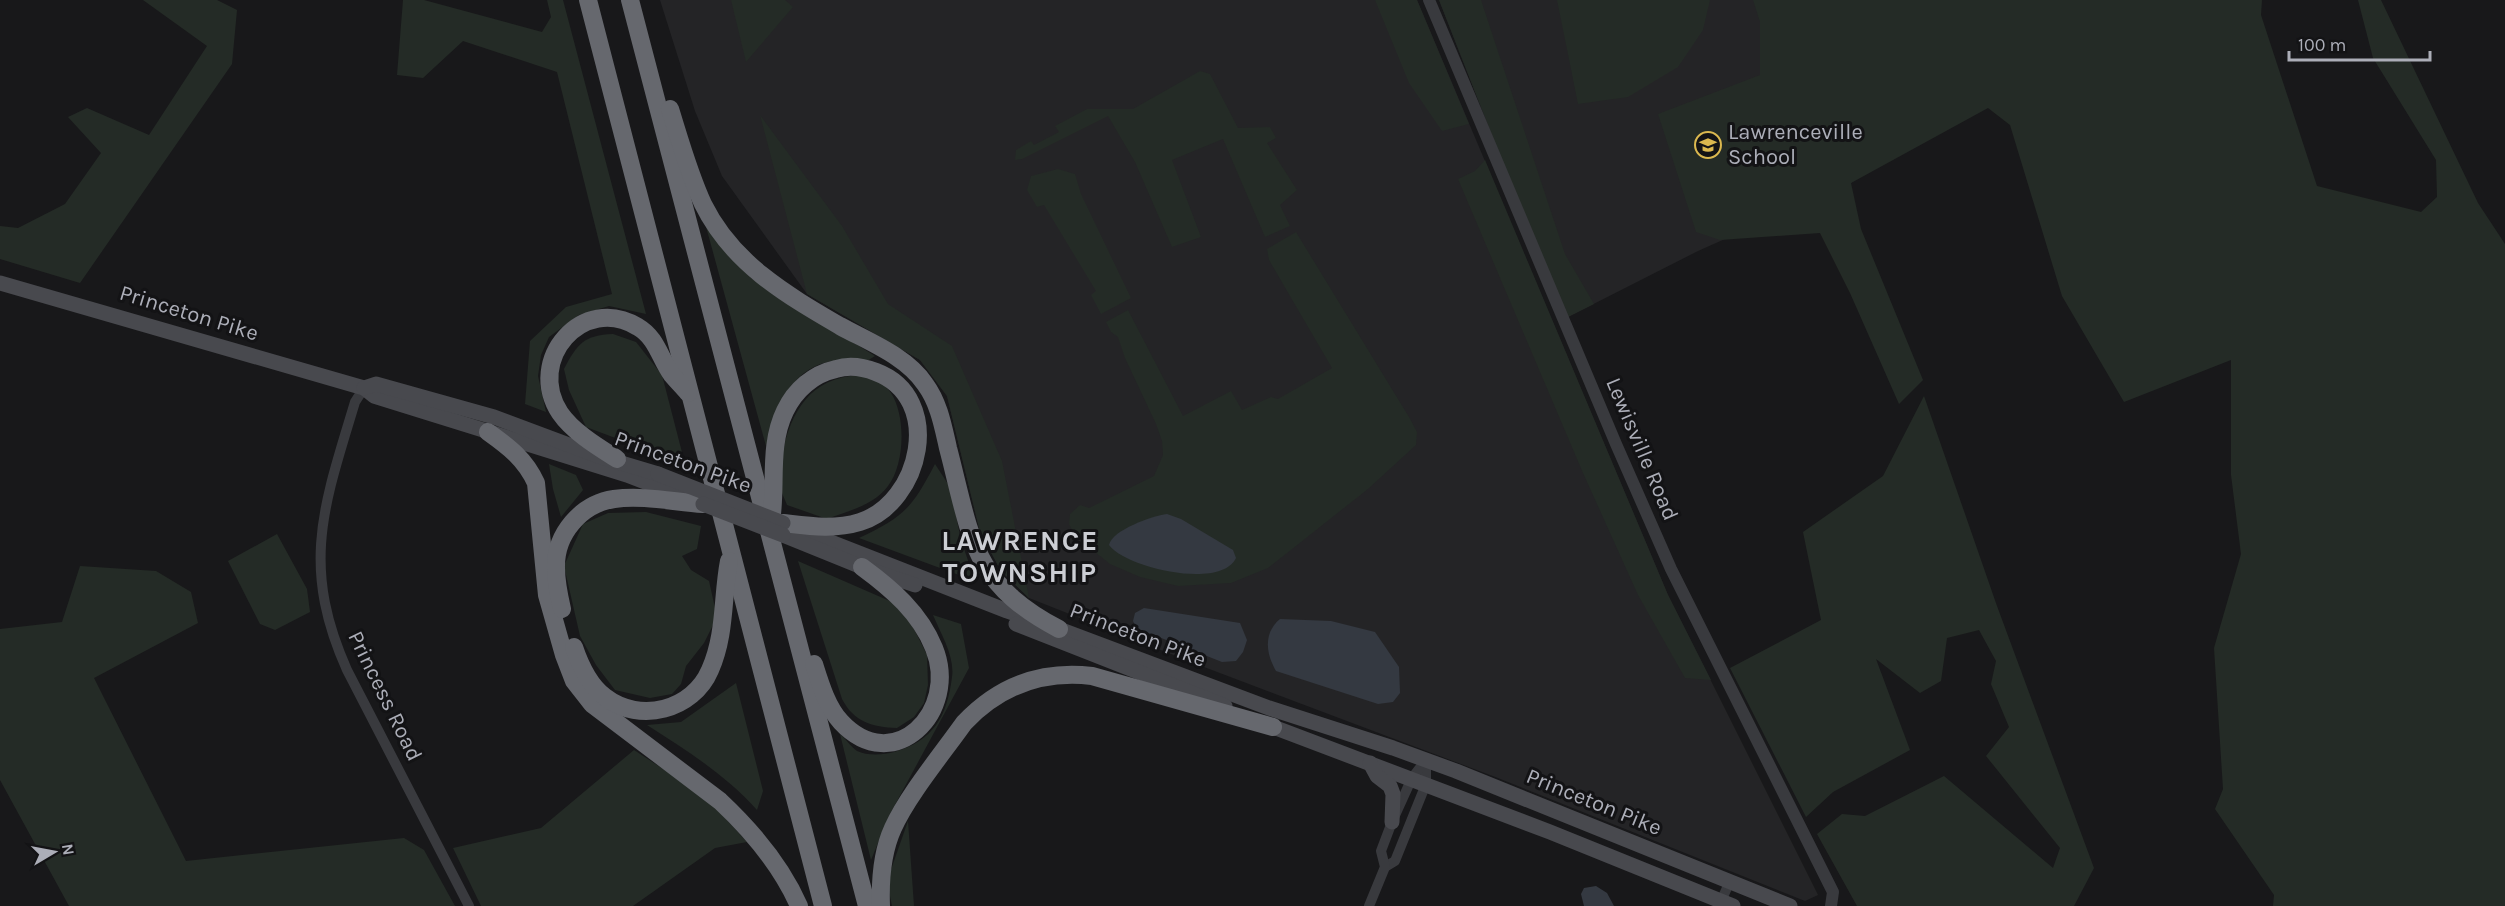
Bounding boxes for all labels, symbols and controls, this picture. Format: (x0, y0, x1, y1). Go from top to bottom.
scale bar (2289, 24, 2430, 62)
text: 100 m (2298, 34, 2346, 56)
place label: Lawrenceville School (1728, 119, 1863, 170)
school or university icon: Lawrenceville School (1693, 130, 1723, 160)
street label: Princeton Pike (116, 280, 262, 346)
street label: Lewisville Road (1600, 374, 1684, 524)
street label: Princeton Pike (611, 425, 755, 499)
district label: LAWRENCE TOWNSHIP (941, 524, 1099, 589)
street label: Princeton Pike (1066, 597, 1210, 673)
street label: Princess Road (342, 627, 428, 765)
street label: Princeton Pike (1522, 763, 1666, 841)
north arrow (24, 822, 84, 882)
text: N (58, 842, 79, 857)

